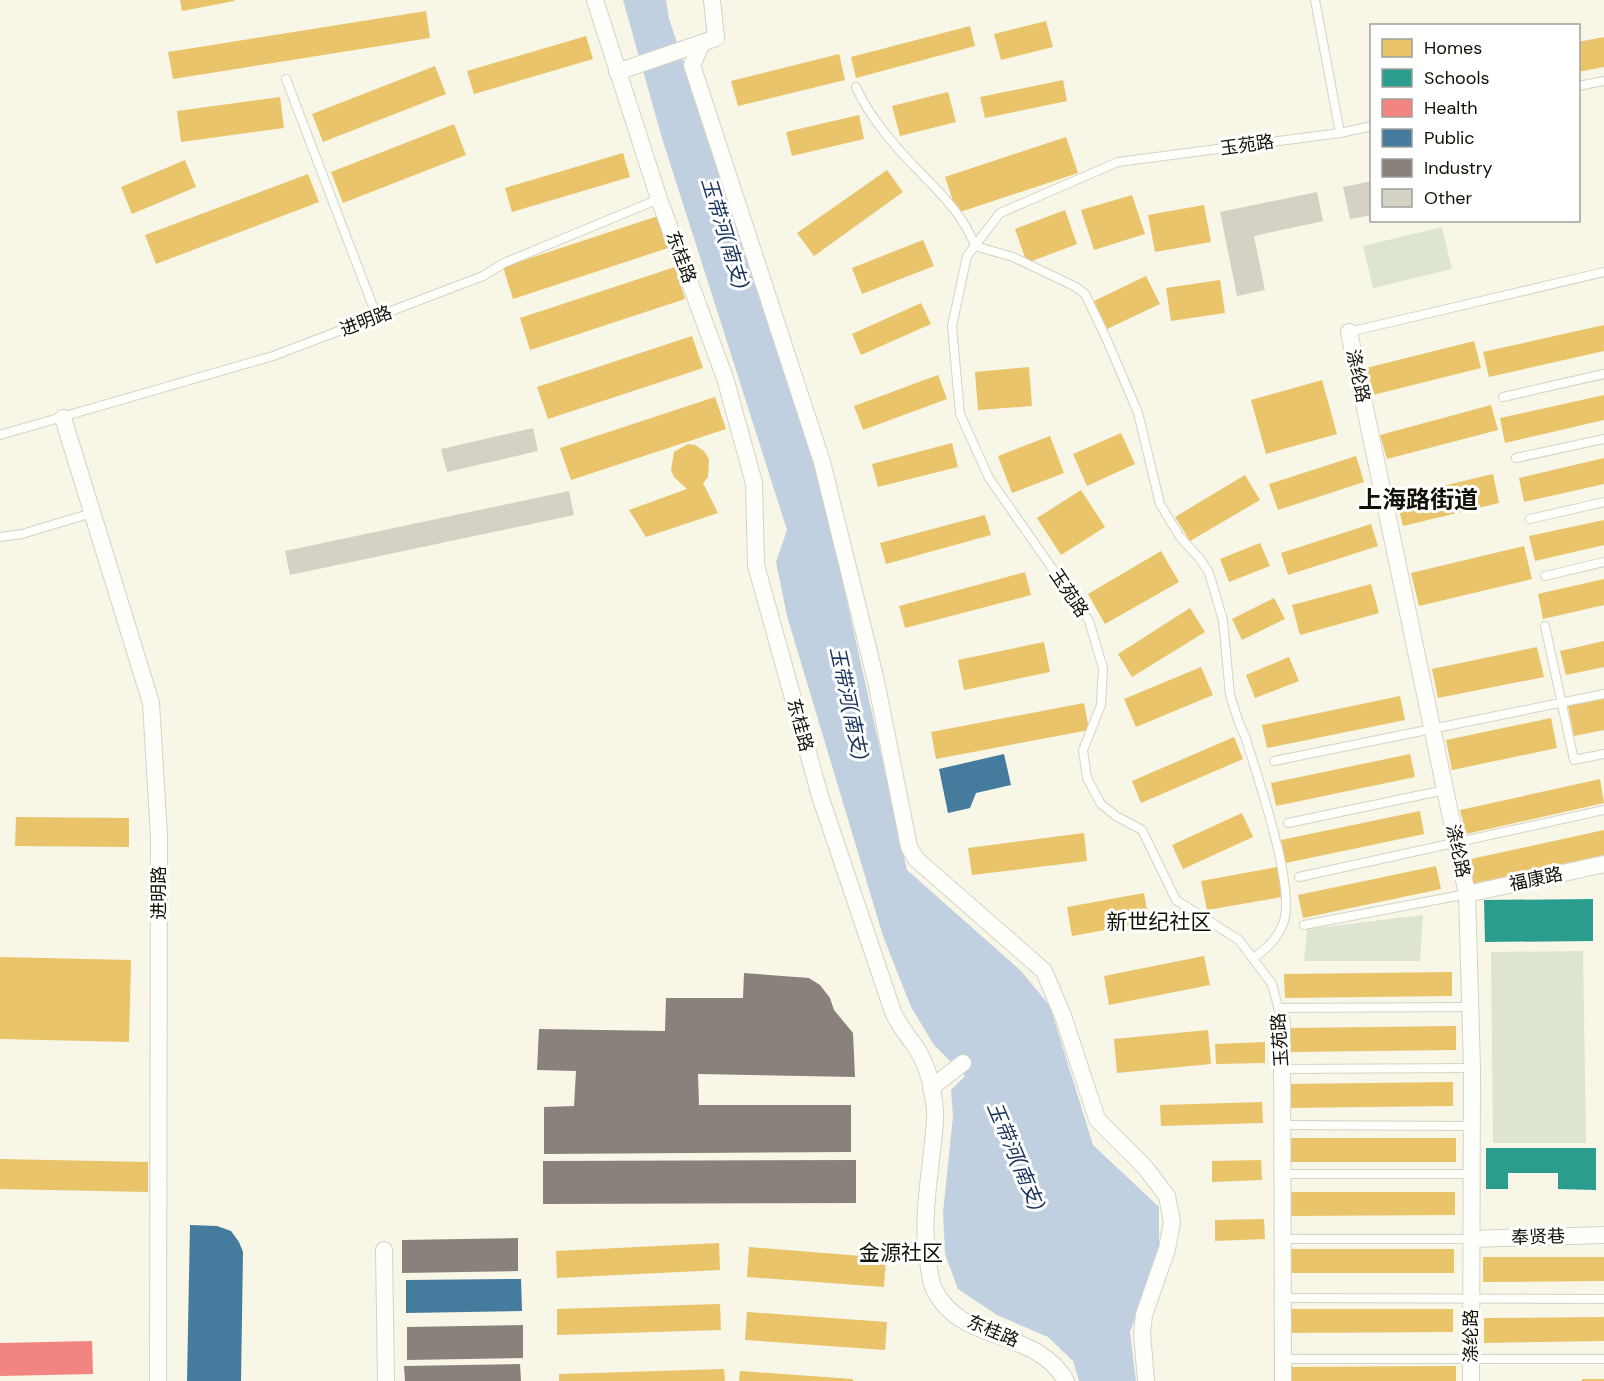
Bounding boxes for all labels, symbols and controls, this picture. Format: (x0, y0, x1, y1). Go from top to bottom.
legend (1370, 24, 1580, 222)
text: Homes (1424, 36, 1482, 60)
text: Schools (1424, 66, 1489, 90)
text: Health (1424, 96, 1478, 120)
text: Public (1424, 126, 1475, 150)
street label: 玉苑路 (1219, 129, 1275, 161)
text: Industry (1424, 156, 1493, 180)
water label: 玉带河(南支) (696, 174, 754, 292)
text: Other (1424, 186, 1473, 210)
street label: 东桂路 (660, 228, 702, 286)
street label: 进明路 (336, 300, 396, 342)
street label: 涤纶路 (1341, 347, 1375, 405)
district label: 上海路街道 (1358, 484, 1478, 515)
street label: 玉苑路 (1044, 564, 1094, 622)
water label: 玉带河(南支) (824, 644, 874, 762)
street label: 东桂路 (781, 696, 819, 754)
street label: 涤纶路 (1441, 822, 1475, 880)
street label: 福康路 (1507, 862, 1565, 896)
street label: 进明路 (147, 866, 171, 920)
district label: 新世纪社区 (1107, 908, 1212, 936)
street label: 玉苑路 (1266, 1012, 1294, 1068)
water label: 玉带河(南支) (982, 1098, 1051, 1214)
street label: 奉贤巷 (1511, 1224, 1565, 1250)
district label: 金源社区 (859, 1239, 943, 1267)
street label: 东桂路 (963, 1309, 1023, 1353)
street label: 涤纶路 (1459, 1309, 1483, 1363)

